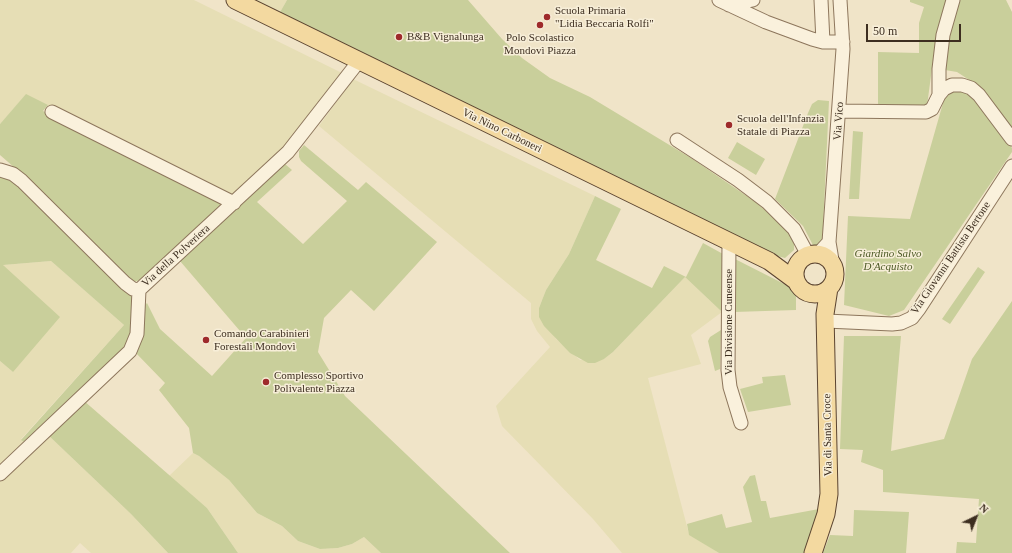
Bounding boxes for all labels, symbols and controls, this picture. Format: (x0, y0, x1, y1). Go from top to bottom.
place label: Scuola Primaria "Lidia Beccaria Rolfi" (555, 4, 654, 30)
marker: Scuola Primaria "Lidia Beccaria Rolfi" (542, 12, 552, 22)
scale bar (868, 16, 963, 42)
marker: Polo Scolastico Mondovì Piazza (535, 20, 545, 30)
text: 50 m (873, 24, 897, 38)
place label: B&B Vignalunga (407, 30, 484, 44)
place label: Polo Scolastico Mondovì Piazza (504, 31, 576, 57)
marker: B&B Vignalunga (394, 32, 404, 42)
street label: Via Vico (831, 101, 847, 141)
street label: Via Nino Carboneri (460, 106, 544, 156)
place label: Scuola dell'Infanzia Statale di Piazza (737, 112, 824, 138)
marker: Scuola dell'Infanzia Statale di Piazza (724, 120, 734, 130)
street label: Via Giovanni Battista Bertone (908, 199, 994, 317)
street label: Via della Polveriera (139, 222, 213, 290)
park label: Giardino Salvo D'Acquisto (854, 247, 922, 273)
street label: Via Divisione Cuneense (722, 269, 736, 375)
place label: Comando Carabinieri Forestali Mondovì (214, 327, 309, 353)
marker: Comando Carabinieri Forestali Mondovì (201, 335, 211, 345)
place label: Complesso Sportivo Polivalente Piazza (274, 369, 364, 395)
marker: Complesso Sportivo Polivalente Piazza (261, 377, 271, 387)
street label: Via di Santa Croce (821, 394, 835, 476)
north arrow (956, 497, 996, 537)
text: N (977, 501, 991, 515)

